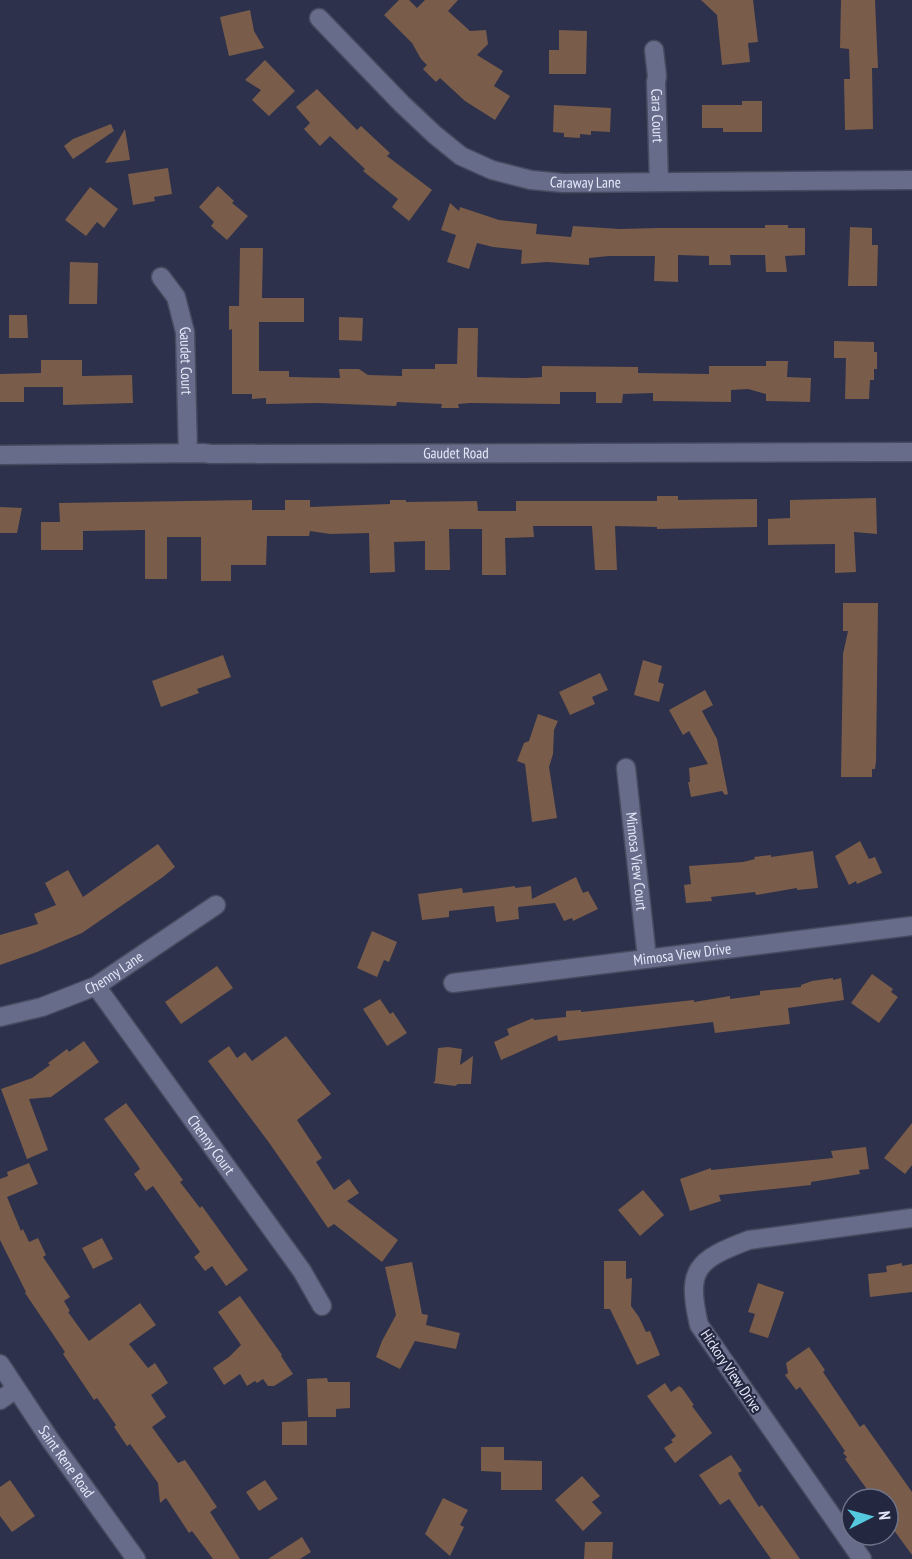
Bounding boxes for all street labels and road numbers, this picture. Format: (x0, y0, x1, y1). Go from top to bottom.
street label: Cara Court (647, 88, 668, 143)
street label: Caraway Lane (549, 172, 621, 192)
street label: Gaudet Court (175, 325, 197, 395)
street label: Gaudet Road (423, 443, 489, 462)
street label: Mimosa View Court (622, 811, 652, 912)
street label: Mimosa View Drive (632, 939, 732, 970)
street label: Chenny Lane (82, 947, 147, 998)
street label: Chenny Court (183, 1111, 239, 1178)
street label: Hickory View Drive (697, 1326, 766, 1416)
street label: Saint Rene Road (34, 1422, 99, 1501)

